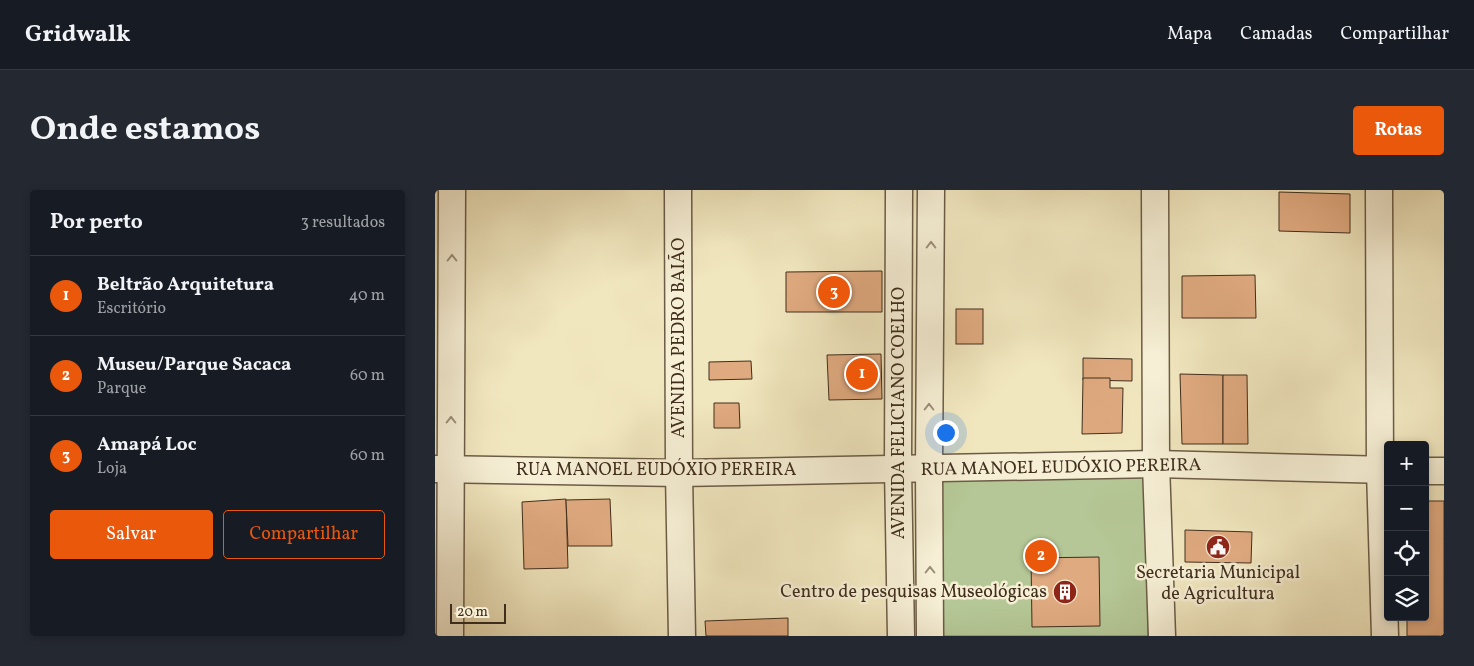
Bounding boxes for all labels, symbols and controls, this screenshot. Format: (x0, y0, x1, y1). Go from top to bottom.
text: Gridwalk (25, 18, 131, 52)
text: Mapa (1167, 22, 1212, 47)
text: Camadas (1240, 22, 1313, 47)
text: Compartilhar (1341, 22, 1449, 47)
text: Onde estamos (30, 106, 260, 154)
button: Rotas (1353, 106, 1444, 155)
text: Por perto (50, 208, 143, 237)
text: 3 resultados (301, 212, 385, 234)
street label: AVENIDA PEDRO BAIÃO (667, 238, 692, 438)
one-way arrow (926, 241, 936, 248)
one-way arrow (447, 253, 457, 261)
text: Beltrão Arquitetura (97, 272, 274, 298)
pin: 3 (818, 273, 850, 311)
text: 1 (63, 285, 69, 307)
text: 40 m (349, 285, 385, 307)
street label: AVENIDA FELICIANO COELHO (887, 287, 912, 539)
text: Escritório (97, 298, 166, 320)
text: Museu/Parque Sacaca (97, 352, 291, 378)
pin: 1 (846, 355, 878, 393)
text: 2 (62, 365, 70, 387)
text: 60 m (350, 365, 385, 387)
text: Parque (97, 378, 146, 400)
one-way arrow (924, 403, 935, 411)
one-way arrow (446, 416, 456, 424)
your location (933, 420, 959, 446)
text: Amapá Loc (97, 432, 196, 458)
map controls (1384, 441, 1429, 621)
button: + (1384, 441, 1429, 486)
text: 3 (62, 445, 70, 467)
text: 60 m (350, 445, 385, 467)
street label: RUA MANOEL EUDÓXIO PEREIRA (920, 453, 1202, 483)
text: Loja (97, 458, 127, 480)
street label: RUA MANOEL EUDÓXIO PEREIRA (516, 458, 797, 483)
button: − (1384, 486, 1429, 531)
button: Salvar (50, 510, 213, 559)
button: Compartilhar (223, 510, 385, 559)
button: locate (1384, 531, 1429, 576)
public building icon: Secretaria Municipal de Agricultura (1205, 534, 1231, 560)
pin: 2 (1025, 537, 1057, 575)
place label: Secretaria Municipal de Agricultura (1136, 561, 1300, 607)
one-way arrow (925, 566, 935, 574)
button: layers (1384, 576, 1429, 621)
building icon: Centro de pesquisas Museológicas (1052, 579, 1078, 605)
place label: Centro de pesquisas Museológicas (780, 580, 1047, 605)
scale bar (450, 601, 506, 624)
text: 20 m (457, 603, 488, 622)

